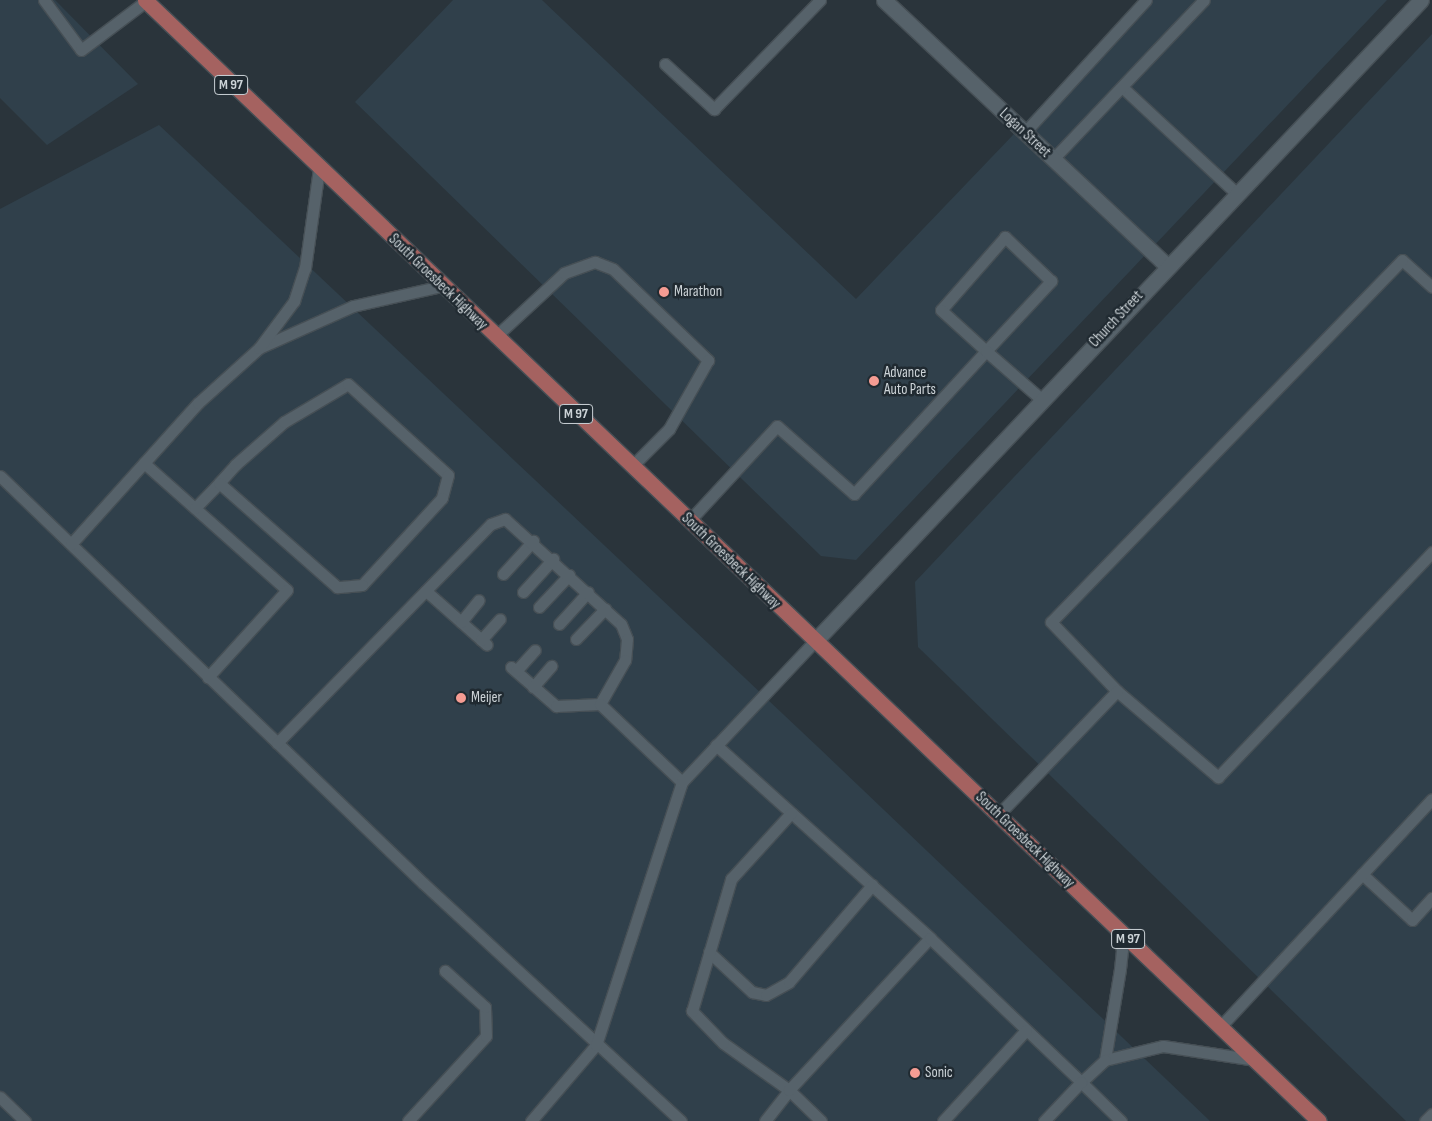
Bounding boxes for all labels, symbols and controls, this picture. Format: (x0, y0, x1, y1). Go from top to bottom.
road number: M 97 (214, 74, 248, 96)
street label: Logan Street (996, 105, 1054, 161)
street label: South Groesbeck Highway (385, 230, 491, 334)
place label: Marathon (674, 283, 722, 301)
marker: Marathon (658, 286, 670, 298)
street label: Church Street (1085, 287, 1147, 351)
place label: Advance Auto Parts (884, 363, 936, 398)
marker: Advance Auto Parts (868, 375, 880, 387)
road number: M 97 (558, 402, 594, 426)
street label: South Groesbeck Highway (678, 509, 784, 613)
place label: Meijer (471, 689, 502, 707)
marker: Meijer (455, 692, 467, 704)
street label: South Groesbeck Highway (972, 788, 1078, 892)
road number: M 97 (1110, 928, 1146, 951)
place label: Sonic (925, 1064, 953, 1082)
marker: Sonic (909, 1067, 921, 1079)

